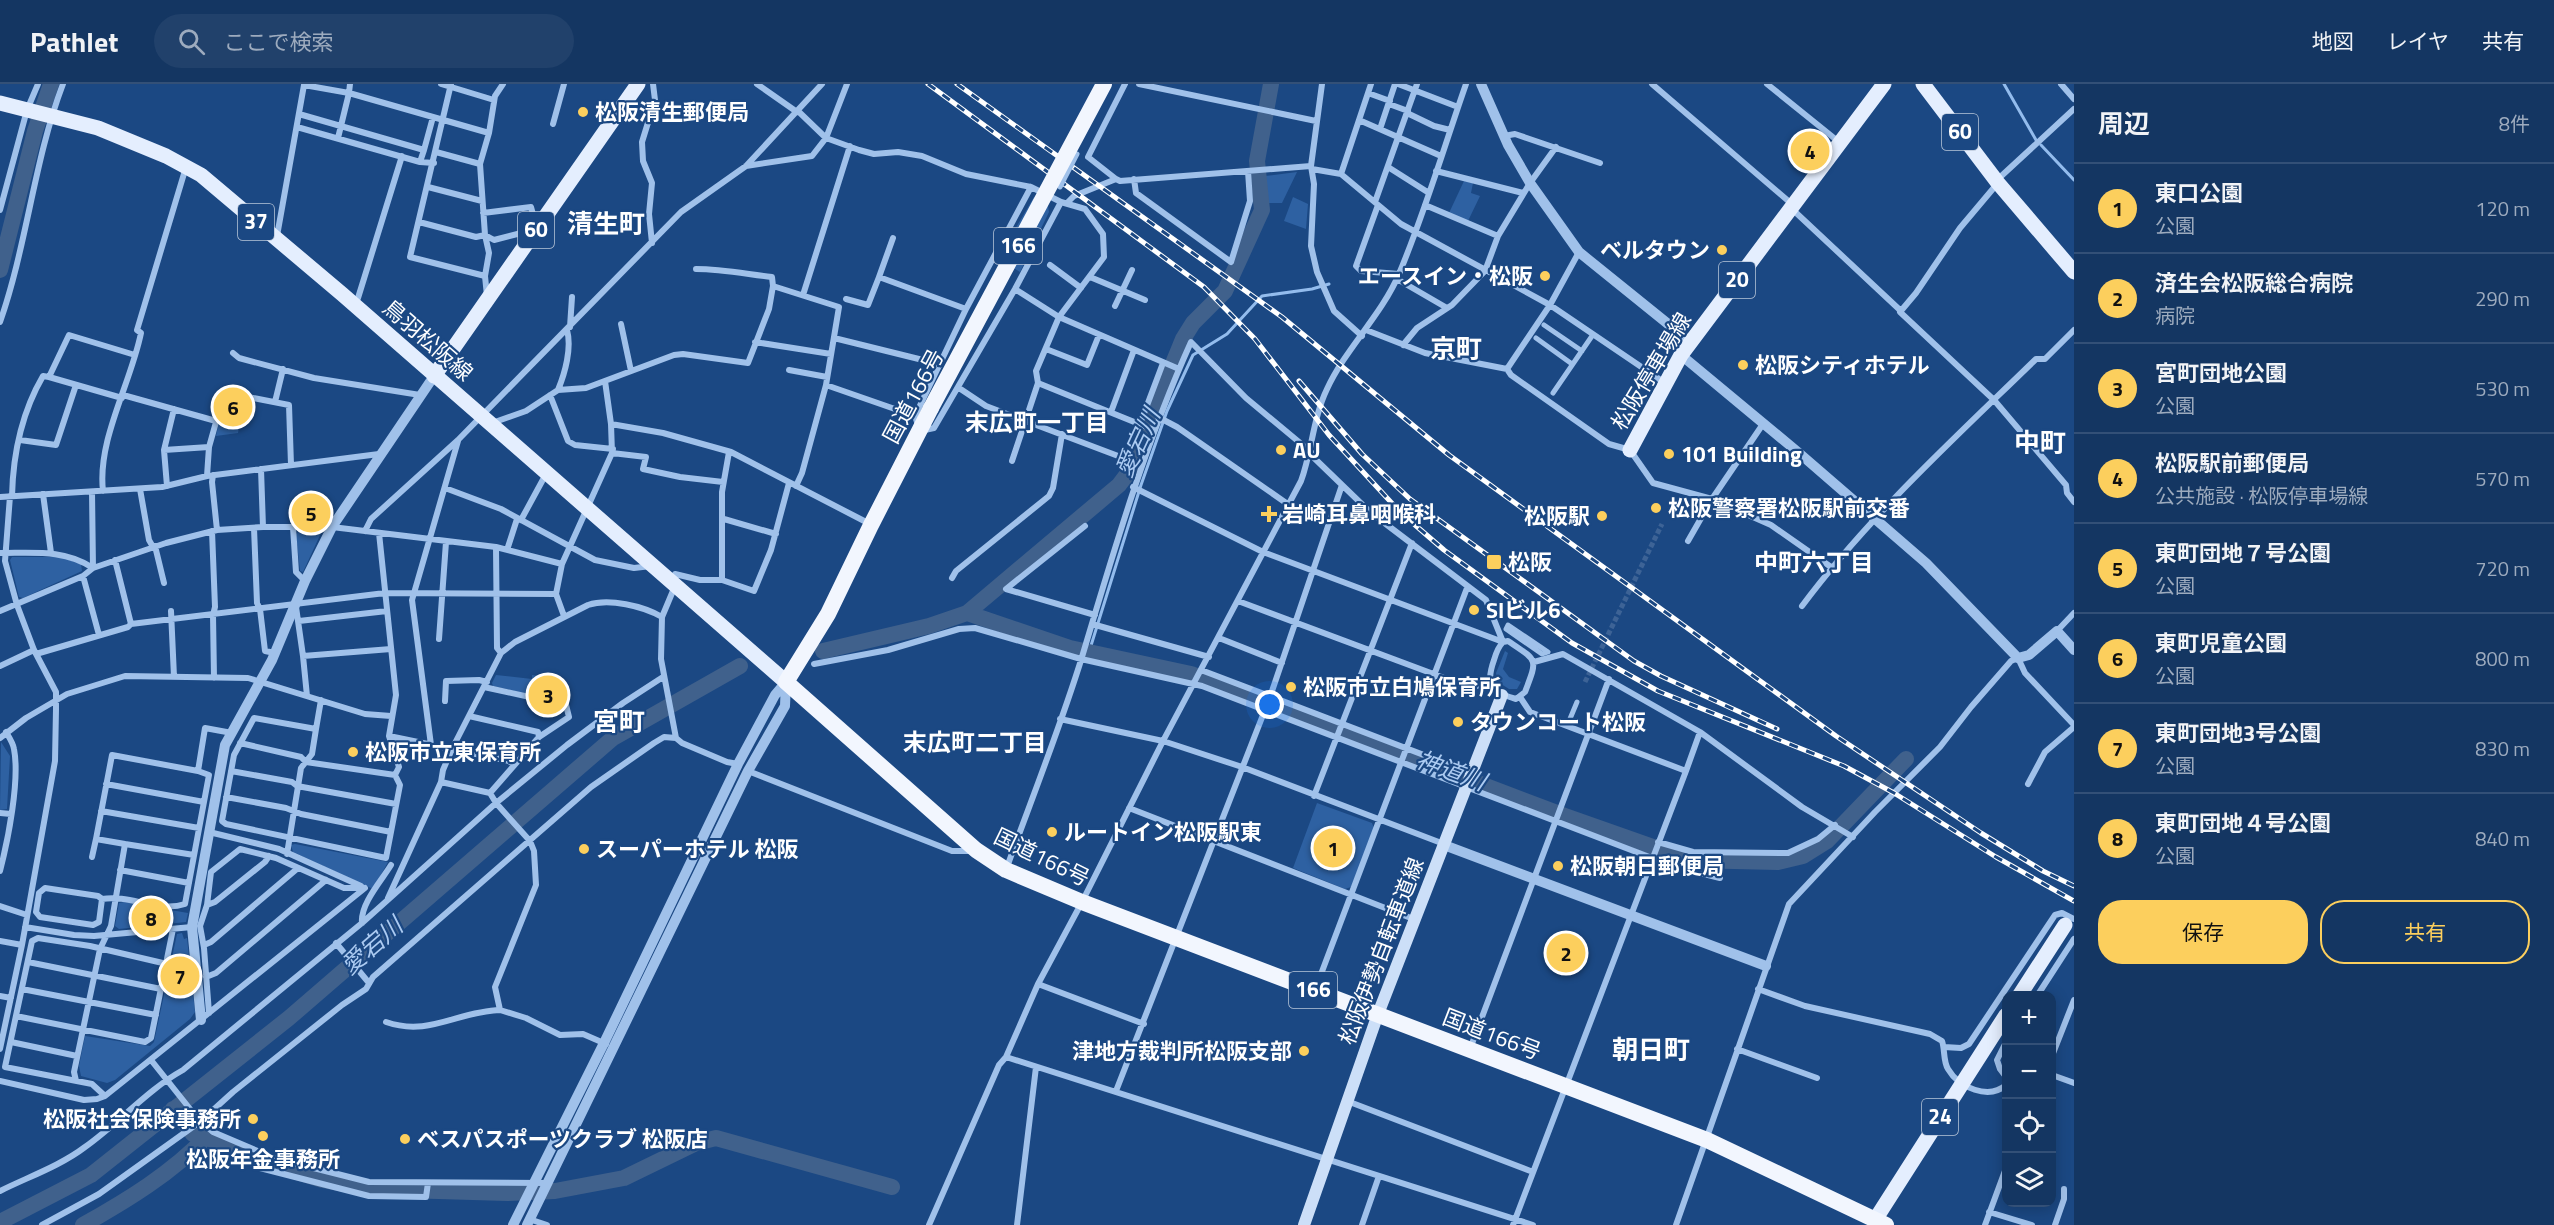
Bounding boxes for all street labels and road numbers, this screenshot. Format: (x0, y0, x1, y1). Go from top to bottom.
road number: 60 (1942, 114, 1978, 150)
road number: 37 (238, 204, 274, 240)
road number: 60 (518, 212, 554, 248)
road number: 166 (994, 228, 1042, 264)
road number: 20 (1719, 262, 1755, 298)
street label: 鳥羽松阪線 (375, 291, 481, 389)
street label: 松阪停車場線 (1602, 306, 1700, 436)
street label: 国道166号 (874, 343, 952, 449)
street label: 国道166号 (988, 819, 1096, 895)
street label: 松阪伊勢自転車道線 (1330, 852, 1432, 1050)
road number: 166 (1289, 972, 1337, 1008)
street label: 国道166号 (1438, 1000, 1546, 1068)
road number: 24 (1922, 1099, 1958, 1135)

